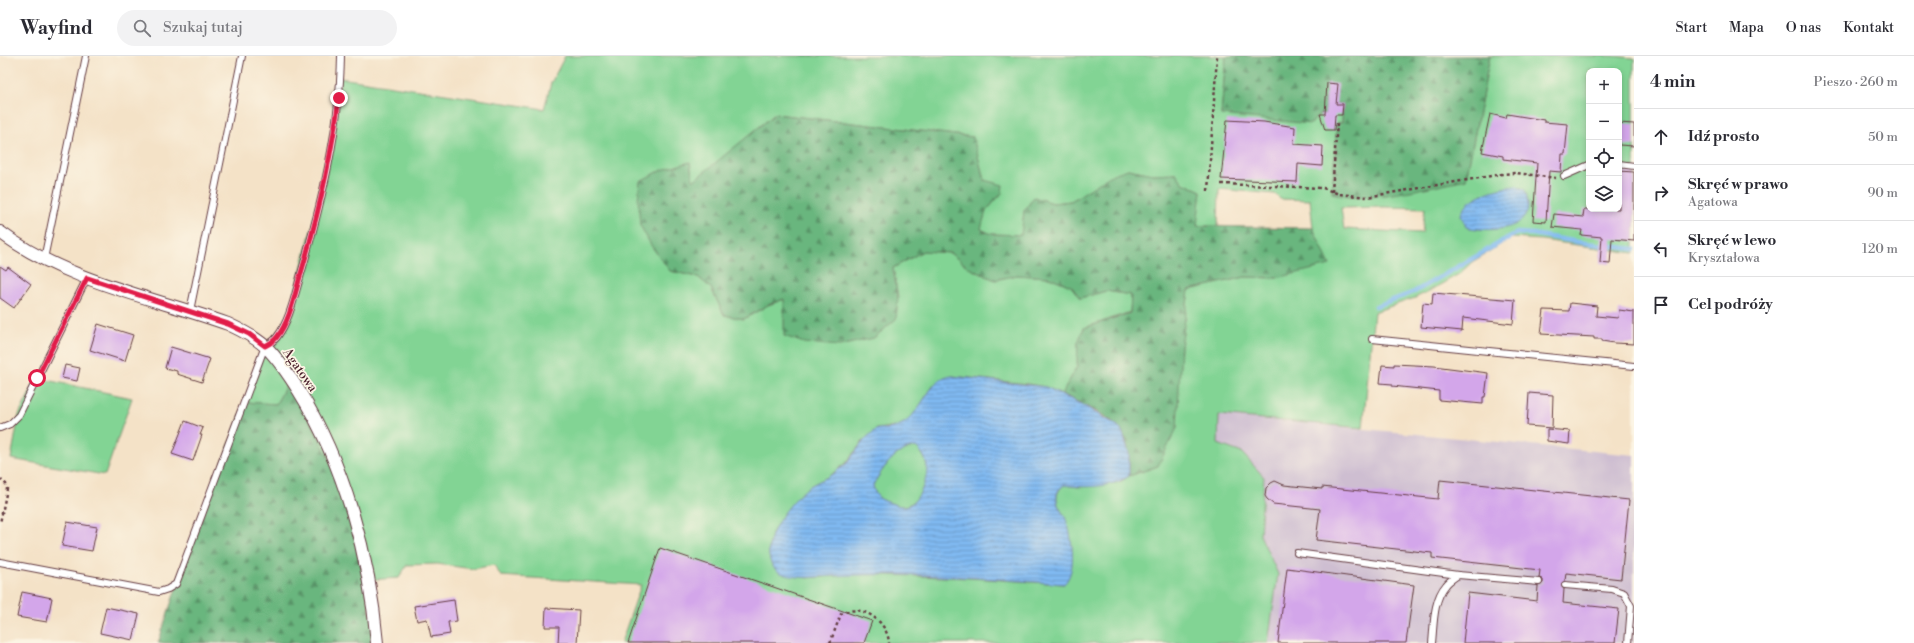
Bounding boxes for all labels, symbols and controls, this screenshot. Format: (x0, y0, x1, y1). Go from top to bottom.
search box (117, 10, 397, 46)
text: Wayfind (20, 16, 93, 40)
icon: search (131, 17, 153, 39)
text: Szukaj tutaj (163, 18, 243, 37)
text: Start (1675, 19, 1707, 37)
text: Mapa (1729, 19, 1764, 37)
text: O nas (1786, 19, 1821, 37)
text: Kontakt (1843, 19, 1894, 37)
map controls (1586, 68, 1622, 212)
button: + (1586, 68, 1622, 104)
text: 4 min (1650, 71, 1695, 93)
text: Pieszo · 260 m (1814, 74, 1898, 90)
route end (330, 89, 348, 107)
button: − (1586, 104, 1622, 140)
icon: ahead (1650, 126, 1672, 148)
text: Idź prosto (1688, 127, 1760, 146)
text: 50 m (1868, 129, 1898, 145)
button: locate (1586, 140, 1622, 176)
text: Skręć w prawo (1688, 175, 1788, 194)
button: layers (1586, 176, 1622, 212)
icon: right (1650, 182, 1672, 204)
text: 90 m (1867, 185, 1898, 201)
text: Agatowa (1688, 194, 1738, 210)
text: Skręć w lewo (1688, 231, 1776, 250)
icon: left (1650, 238, 1672, 260)
text: 120 m (1862, 241, 1898, 257)
text: Kryształowa (1688, 250, 1760, 266)
icon: arrive (1650, 294, 1672, 316)
text: Cel podróży (1688, 295, 1773, 314)
street label: Agatowa (279, 344, 321, 395)
route start (28, 369, 46, 387)

